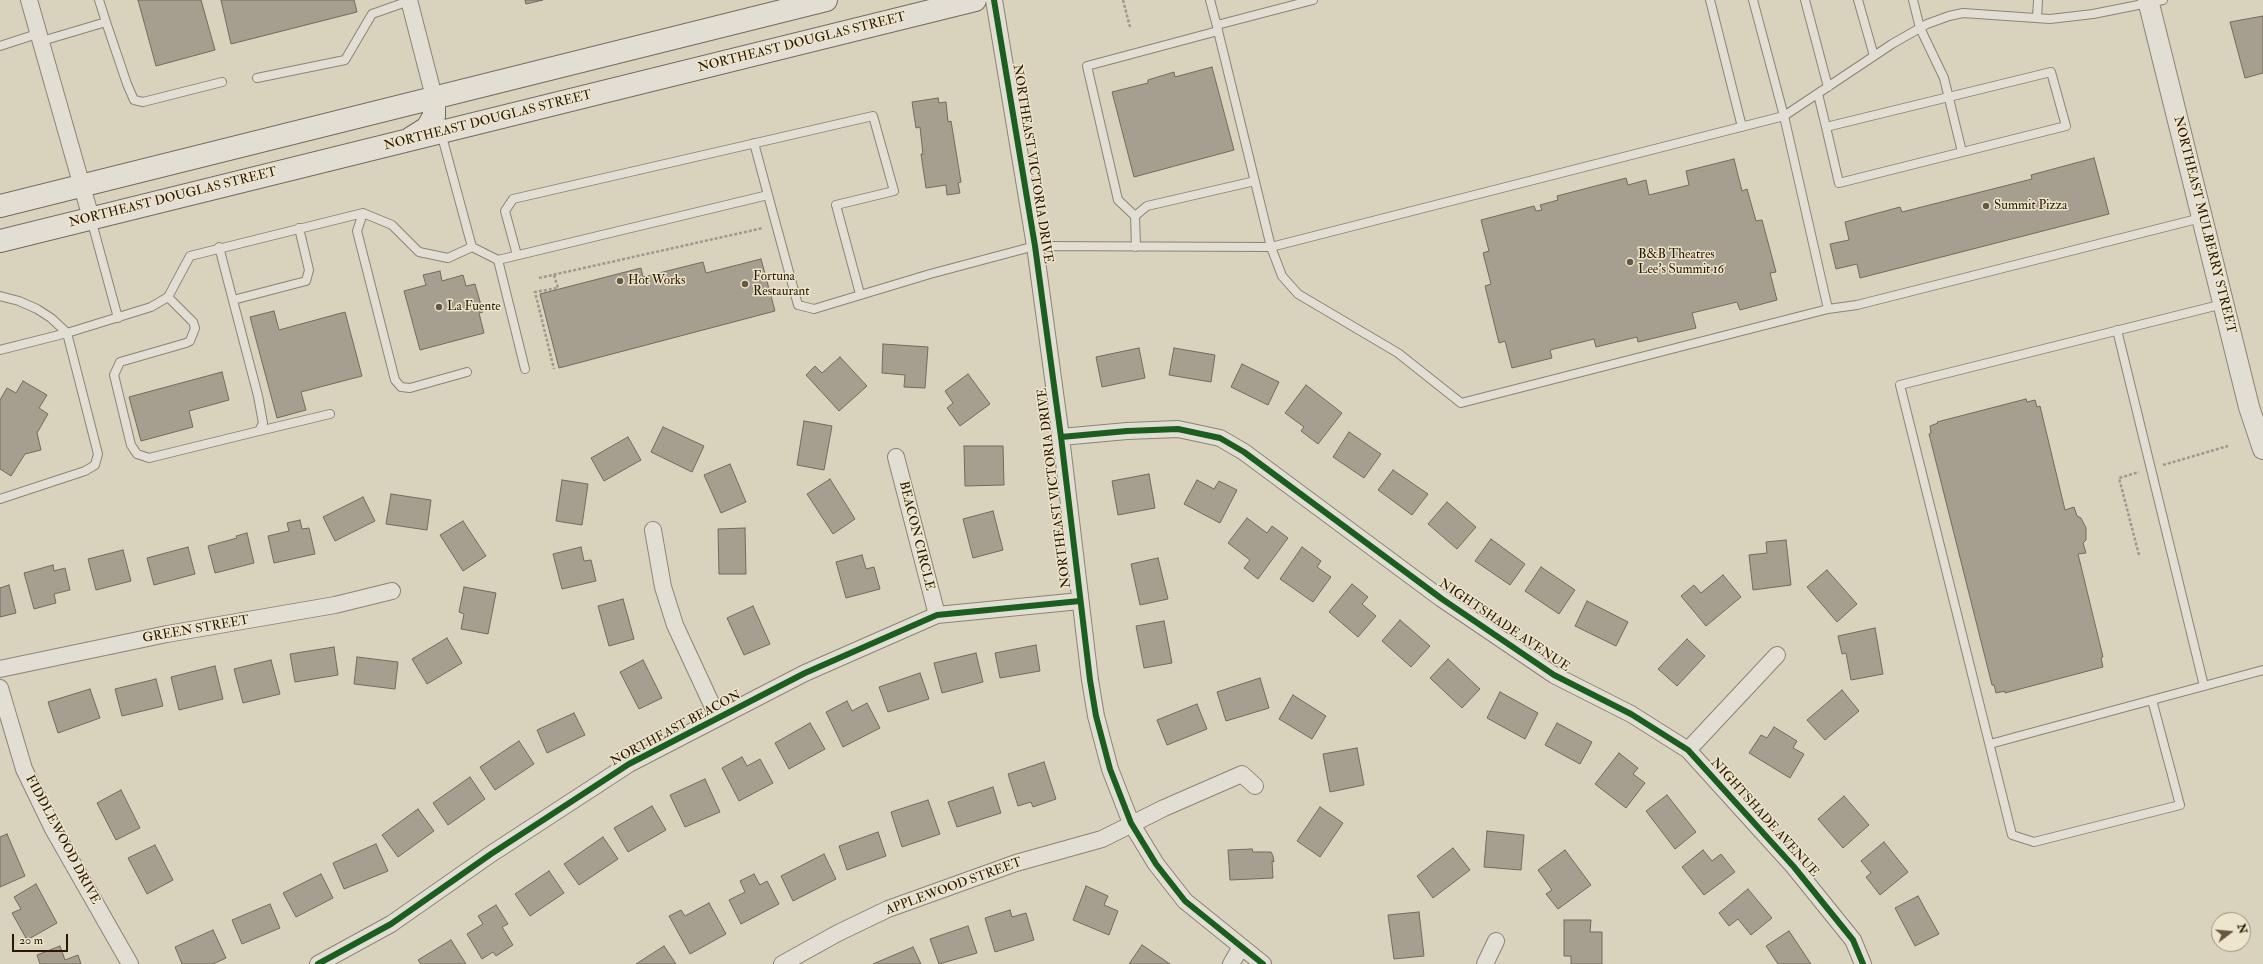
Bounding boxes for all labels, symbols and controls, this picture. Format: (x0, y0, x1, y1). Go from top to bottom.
street label: NORTHEAST DOUGLAS STREET (696, 10, 908, 76)
street label: NORTHEAST VICTORIA DRIVE (1009, 63, 1055, 265)
street label: NORTHEAST DOUGLAS STREET (382, 88, 594, 154)
street label: NORTHEAST MULBERRY STREET (2169, 115, 2239, 335)
street label: NORTHEAST DOUGLAS STREET (67, 165, 279, 231)
place label: Summit Pizza (1994, 198, 2067, 214)
marker: Summit Pizza (1981, 201, 1991, 211)
place label: B&B Theatres Lee's Summit 16 (1638, 247, 1724, 278)
marker: B&B Theatres Lee's Summit 16 (1625, 257, 1635, 267)
place label: Fortuna Restaurant (753, 269, 809, 300)
place label: Hot Works (628, 273, 685, 289)
marker: Hot Works (615, 276, 625, 286)
marker: Fortuna Restaurant (740, 279, 750, 289)
place label: La Fuente (447, 299, 501, 315)
marker: La Fuente (434, 302, 444, 312)
street label: NORTHEAST VICTORIA DRIVE (1035, 387, 1075, 589)
street label: BEACON CIRCLE (895, 480, 937, 592)
street label: NIGHTSHADE AVENUE (1436, 576, 1572, 676)
street label: GREEN STREET (142, 613, 250, 647)
street label: NORTHEAST BEACON (608, 688, 744, 770)
street label: NIGHTSHADE AVENUE (1706, 755, 1822, 881)
street label: FIDDLEWOOD DRIVE (21, 773, 103, 907)
street label: APPLEWOOD STREET (884, 855, 1024, 919)
north arrow (2211, 912, 2251, 952)
text: N (2234, 922, 2250, 935)
scale bar (14, 926, 70, 952)
text: 20 m (19, 933, 43, 948)

